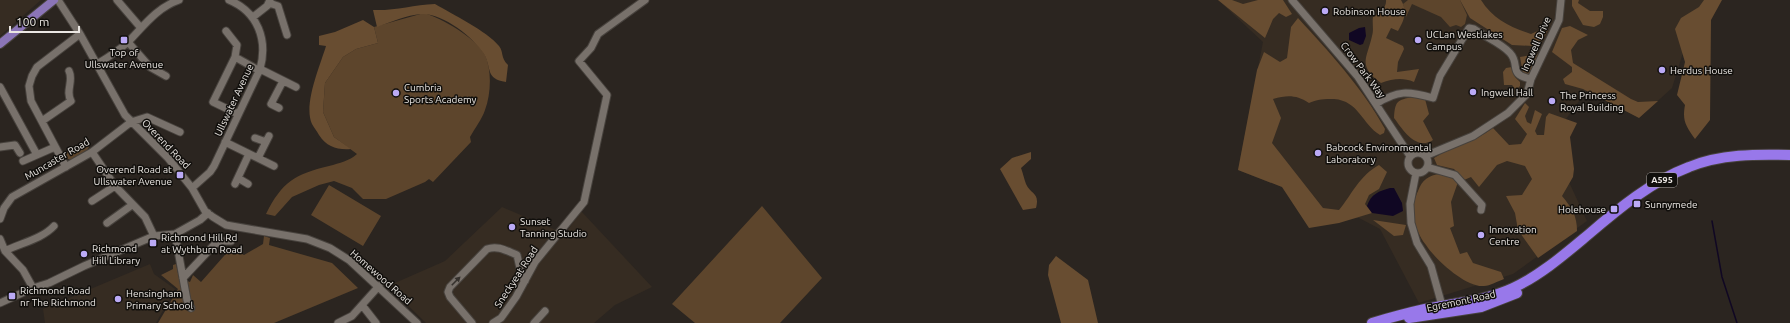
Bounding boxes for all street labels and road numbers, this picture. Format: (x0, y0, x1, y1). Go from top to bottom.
street label: Ingwell Drive (1519, 15, 1553, 73)
street label: Crow Park Way (1338, 40, 1388, 100)
street label: Ullswater Avenue (212, 62, 256, 138)
street label: Overend Road (140, 117, 192, 171)
street label: Muncaster Road (23, 136, 91, 182)
road number: A595 (1647, 173, 1677, 187)
street label: Sneckyeat Road (492, 244, 540, 310)
street label: Homewood Road (348, 247, 414, 307)
street label: Egremont Road (1426, 288, 1497, 314)

